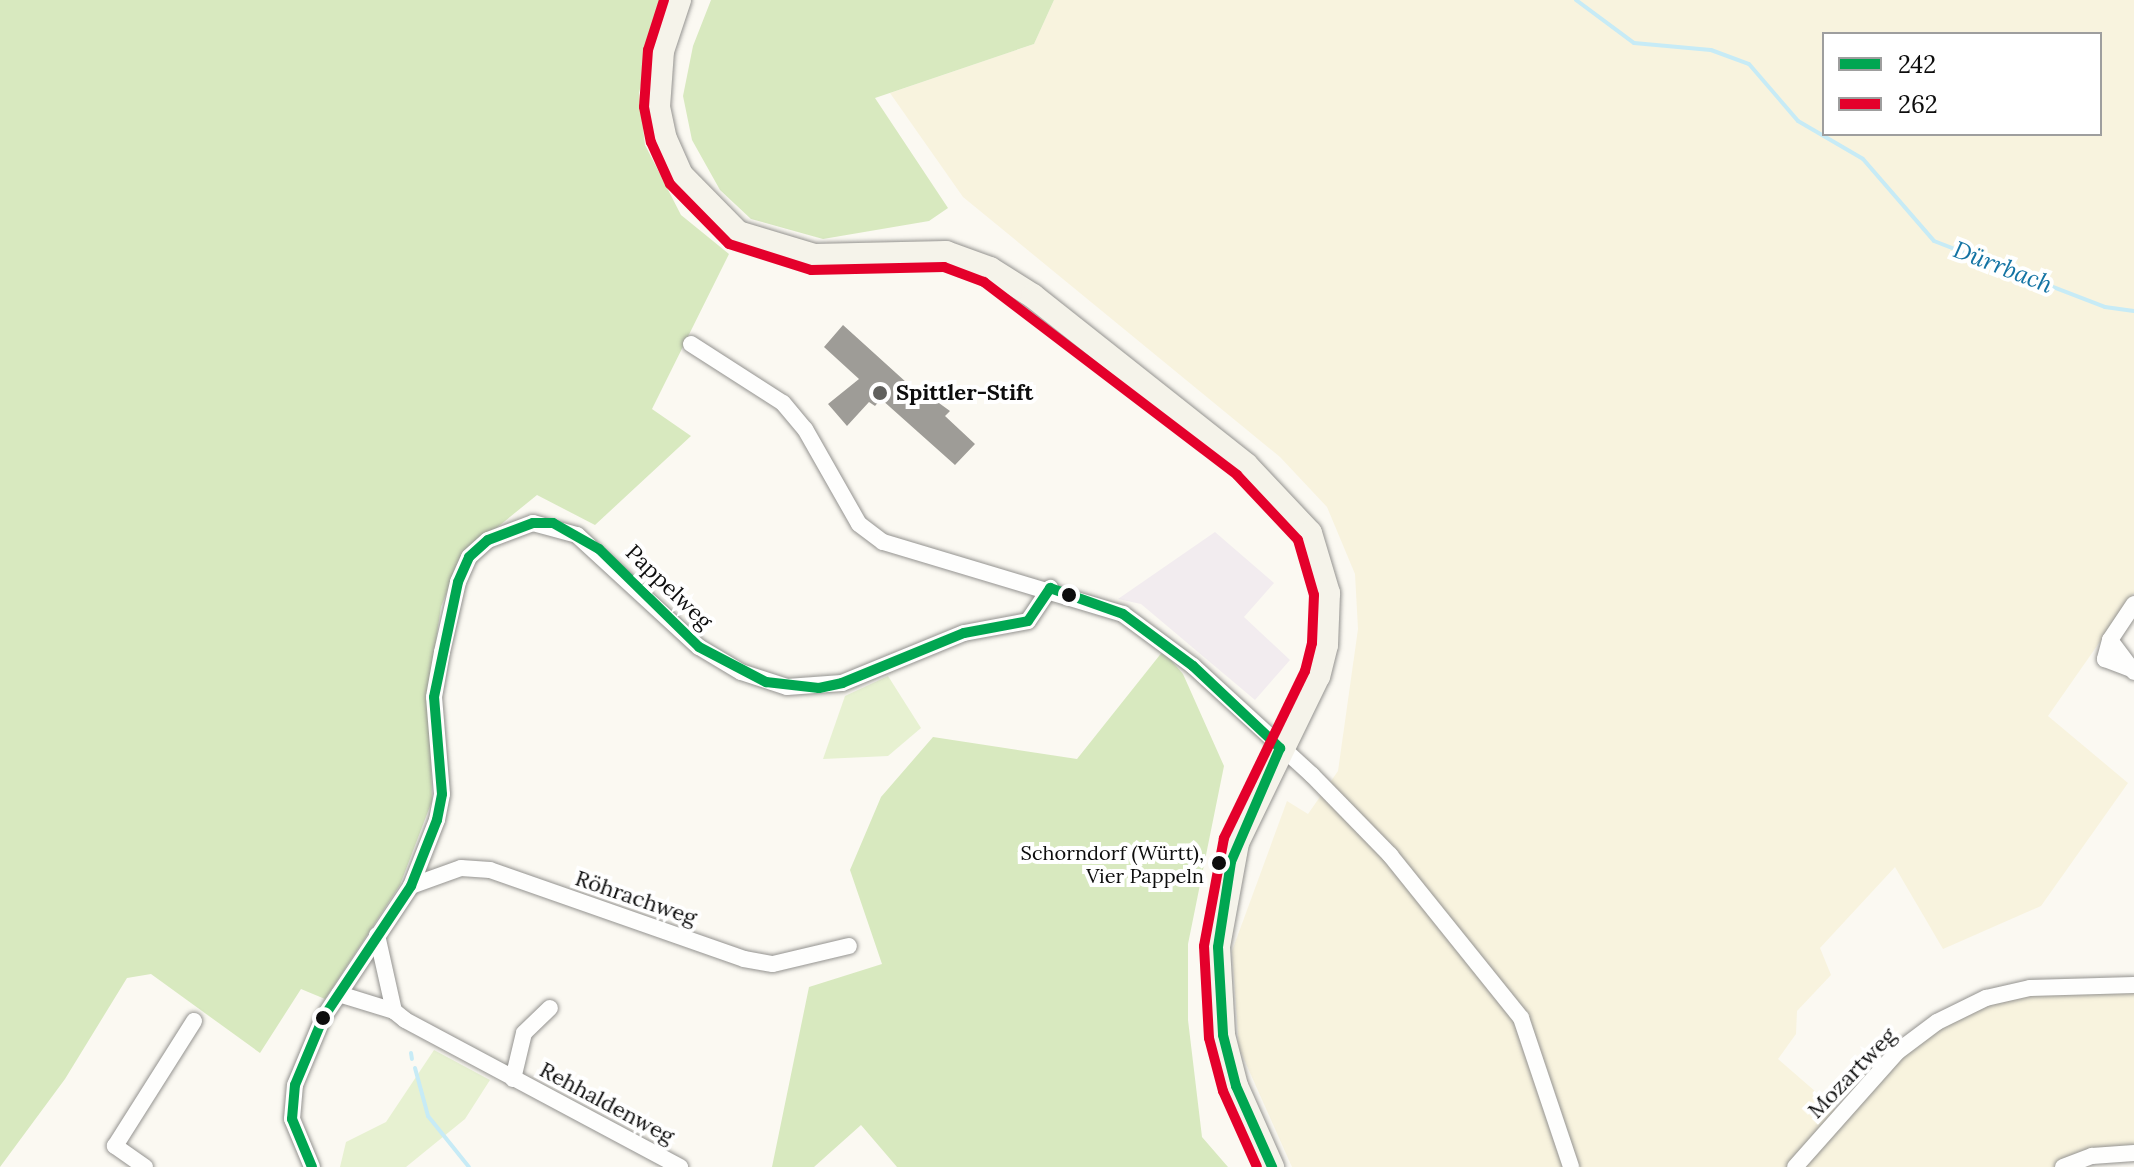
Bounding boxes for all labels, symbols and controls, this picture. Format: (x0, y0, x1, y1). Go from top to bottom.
legend (1822, 32, 2102, 136)
text: 242 (1898, 49, 1936, 80)
text: 262 (1898, 89, 1938, 120)
water label: Dürrbach (1949, 235, 2057, 299)
place label: Spittler-Stift (896, 380, 1033, 406)
marker: Spittler-Stift (871, 384, 889, 402)
street label: Pappelweg (620, 539, 718, 635)
unlabelled marker (1061, 587, 1077, 603)
place label: Schorndorf (Württ), Vier Pappeln (1021, 840, 1204, 887)
marker: Schorndorf (Württ), Vier Pappeln (1211, 855, 1227, 871)
street label: Röhrachweg (572, 865, 700, 931)
unlabelled marker (315, 1010, 331, 1026)
street label: Mozartweg (1802, 1022, 1902, 1124)
street label: Rehhaldenweg (535, 1056, 679, 1150)

